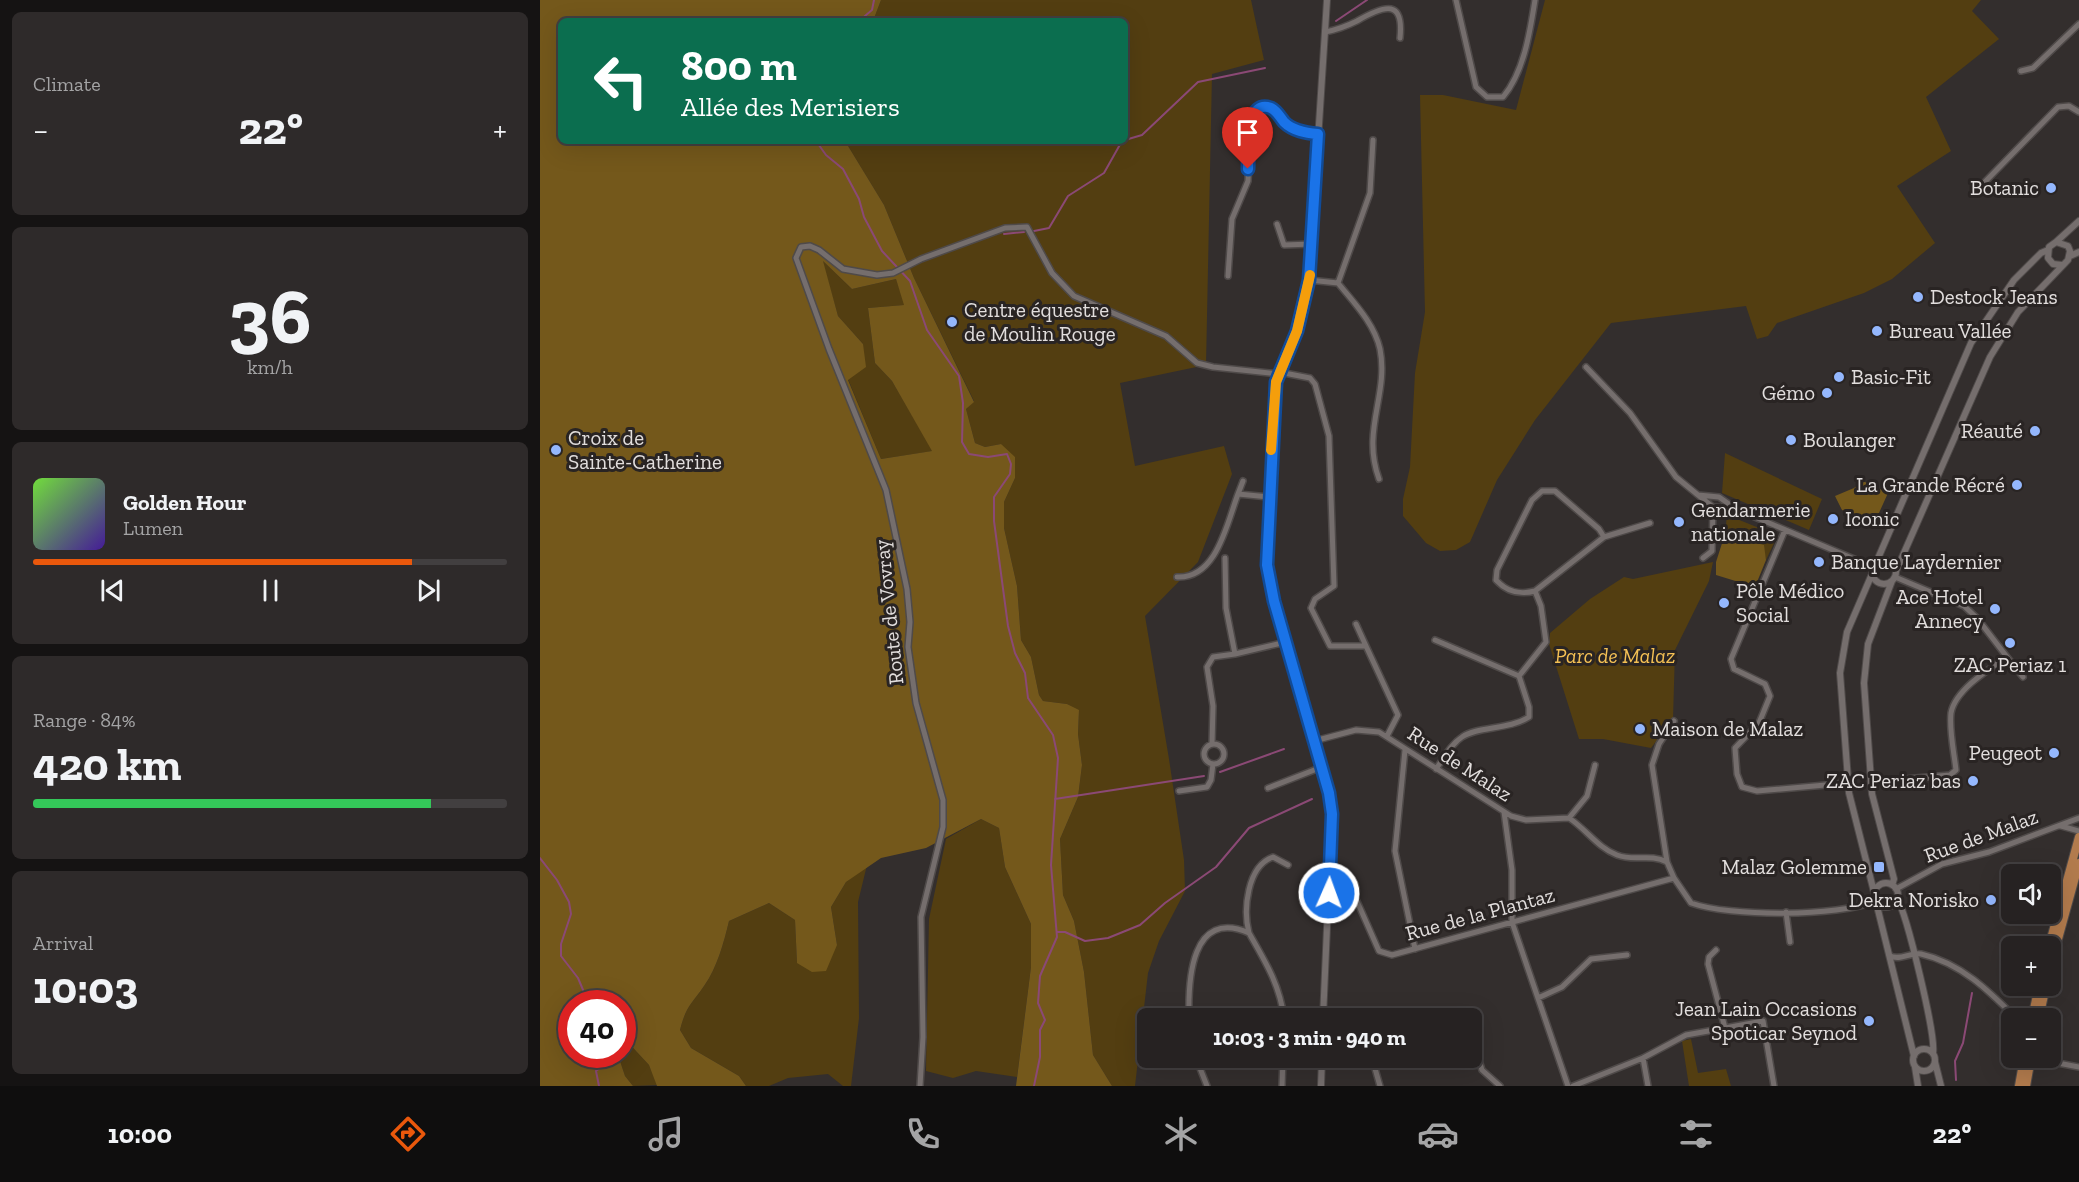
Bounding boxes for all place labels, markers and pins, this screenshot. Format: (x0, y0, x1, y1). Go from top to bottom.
pin (1222, 107, 1273, 169)
place label: Botanic (1970, 175, 2039, 200)
marker: Botanic (2044, 181, 2058, 195)
place label: Destock Jeans (1930, 284, 2058, 309)
marker: Destock Jeans (1911, 290, 1925, 304)
place label: Centre équestre de Moulin Rouge (964, 297, 1116, 346)
marker: Centre équestre de Moulin Rouge (945, 315, 959, 329)
place label: Bureau Vallée (1889, 318, 2012, 343)
marker: Bureau Vallée (1870, 324, 1884, 338)
place label: Basic-Fit (1851, 364, 1931, 389)
marker: Basic-Fit (1832, 370, 1846, 384)
place label: Gémo (1762, 380, 1815, 405)
marker: Gémo (1820, 386, 1834, 400)
place label: Réauté (1961, 418, 2023, 443)
marker: Réauté (2028, 424, 2042, 438)
place label: Croix de Sainte-Catherine (568, 425, 722, 474)
place label: Boulanger (1803, 427, 1896, 452)
marker: Boulanger (1784, 433, 1798, 447)
marker: Croix de Sainte-Catherine (549, 443, 563, 457)
place label: La Grande Récré (1856, 472, 2005, 497)
marker: La Grande Récré (2010, 478, 2024, 492)
place label: Gendarmerie nationale (1691, 497, 1811, 546)
place label: Iconic (1845, 506, 1899, 531)
marker: Iconic (1826, 512, 1840, 526)
marker: Gendarmerie nationale (1672, 515, 1686, 529)
place label: Banque Laydernier (1831, 549, 2002, 574)
marker: Banque Laydernier (1812, 555, 1826, 569)
place label: Pôle Médico Social (1736, 578, 1844, 627)
place label: Ace Hotel Annecy (1896, 584, 1983, 633)
marker: Pôle Médico Social (1717, 596, 1731, 610)
marker: Ace Hotel Annecy (1988, 602, 2002, 616)
marker: ZAC Periaz 1 (2003, 636, 2017, 650)
place label: ZAC Periaz 1 (1954, 652, 2066, 677)
place label: Maison de Malaz (1652, 716, 1803, 741)
marker: Maison de Malaz (1633, 722, 1647, 736)
place label: Peugeot (1969, 740, 2042, 765)
marker: Peugeot (2047, 746, 2061, 760)
place label: ZAC Periaz bas (1826, 768, 1961, 793)
marker: ZAC Periaz bas (1966, 774, 1980, 788)
place label: Malaz Golemme (1721, 854, 1867, 879)
marker: Malaz Golemme (1872, 860, 1886, 874)
place label: Dekra Norisko (1849, 887, 1979, 912)
marker: Dekra Norisko (1984, 893, 1998, 907)
place label: Jean Lain Occasions Spoticar Seynod (1675, 996, 1857, 1045)
marker: Jean Lain Occasions Spoticar Seynod (1862, 1014, 1876, 1028)

